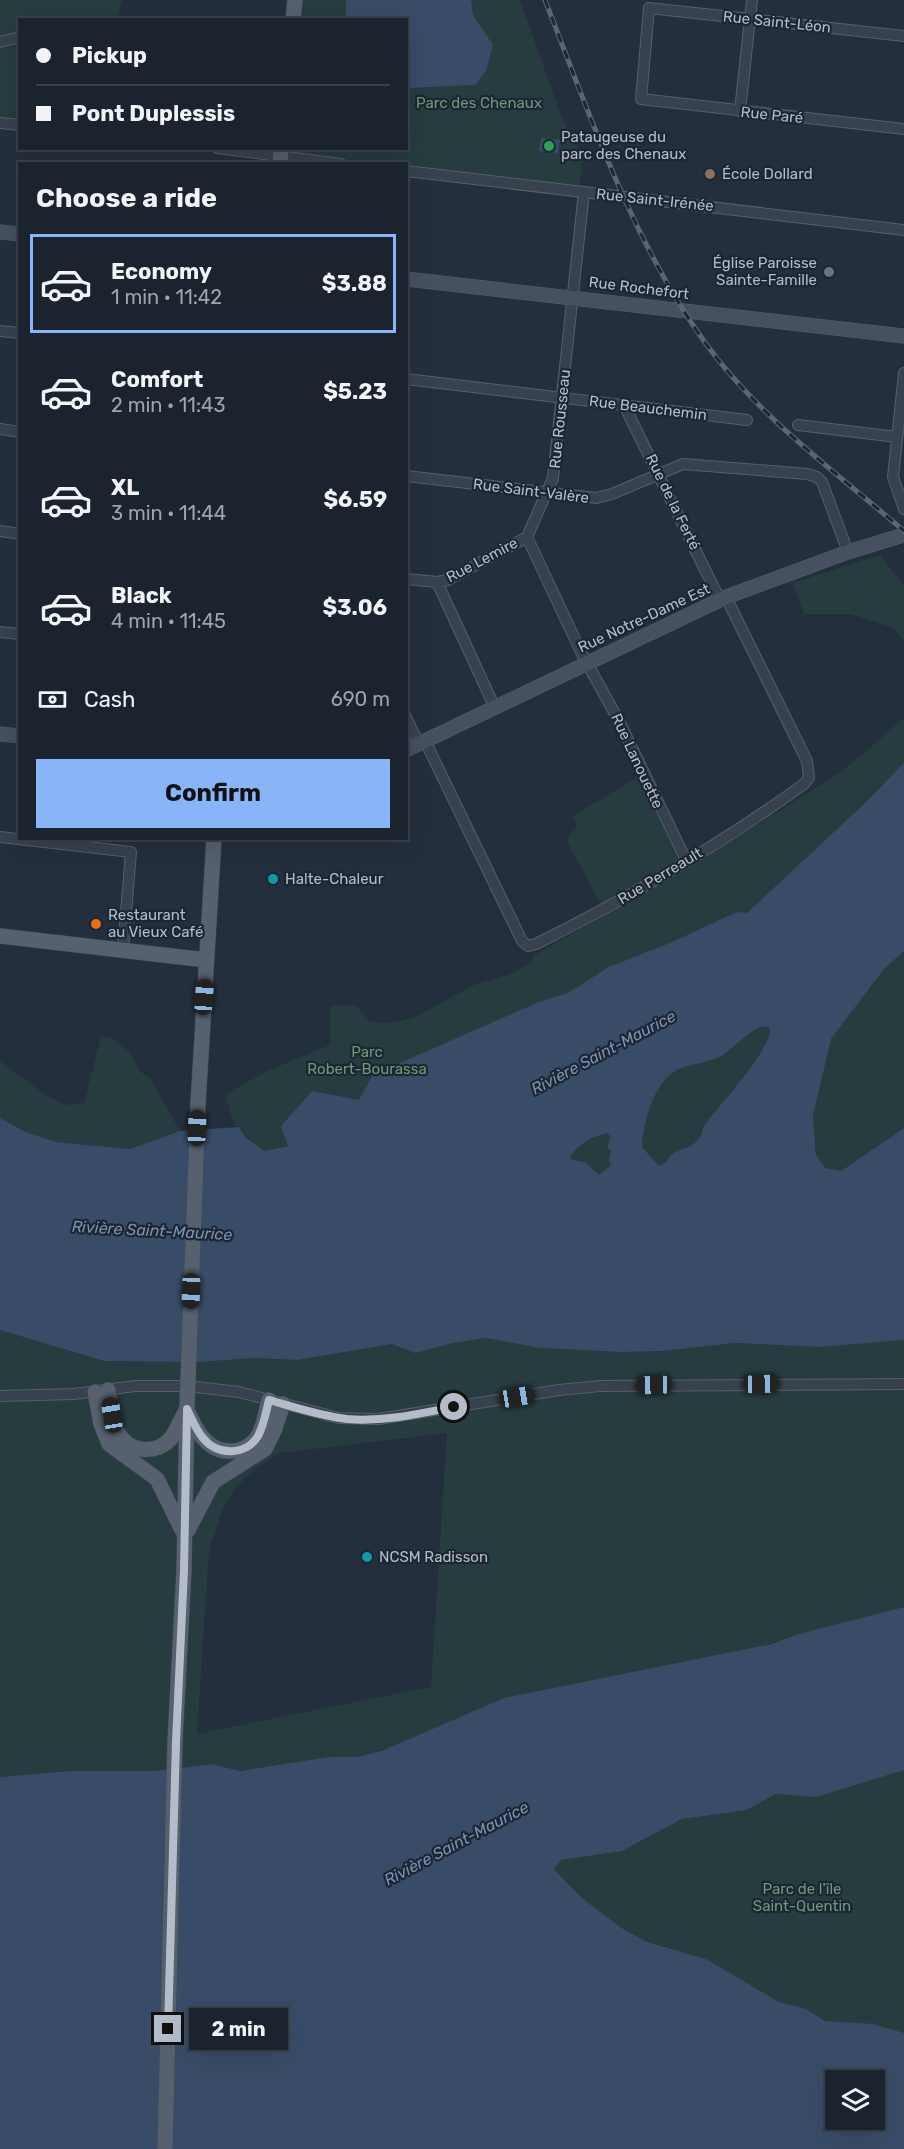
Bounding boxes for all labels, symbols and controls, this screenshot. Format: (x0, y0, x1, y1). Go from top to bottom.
street label: Rue Saint-Léon (722, 7, 832, 37)
text: Pickup (72, 42, 147, 69)
park label: Parc des Chenaux (416, 94, 542, 112)
text: Pont Duplessis (72, 100, 235, 127)
street label: Rue Paré (740, 103, 804, 127)
place label: Pataugeuse du parc des Chenaux (561, 128, 686, 163)
marker: Pataugeuse du parc des Chenaux (542, 139, 556, 153)
place label: École Dollard (722, 165, 813, 183)
marker: École Dollard (703, 167, 717, 181)
text: Choose a ride (36, 182, 217, 214)
street label: Rue Saint-Irénée (595, 185, 715, 215)
place label: Église Paroisse Sainte-Famille (713, 254, 817, 289)
icon: car (39, 257, 93, 311)
text: Economy (111, 258, 212, 285)
marker: Église Paroisse Sainte-Famille (822, 265, 836, 279)
text: $3.88 (322, 270, 387, 297)
street label: Rue Rochefort (588, 273, 690, 303)
text: 1 min · 11:42 (111, 285, 222, 309)
icon: car (39, 365, 93, 419)
text: Comfort (111, 366, 203, 393)
street label: Rue Rousseau (546, 369, 574, 469)
text: $5.23 (323, 378, 387, 405)
street label: Rue Beauchemin (588, 392, 708, 424)
text: 2 min · 11:43 (111, 393, 225, 417)
street label: Rue de la Ferté (642, 451, 704, 553)
icon: car (39, 473, 93, 527)
text: XL (111, 474, 139, 501)
street label: Rue Saint-Valère (472, 475, 590, 507)
text: $6.59 (323, 486, 387, 513)
text: 3 min · 11:44 (111, 501, 226, 525)
street label: Rue Lemire (443, 534, 521, 586)
street label: Rue Notre-Dame Est (575, 579, 713, 656)
icon: car (39, 581, 93, 635)
text: Black (111, 582, 172, 609)
text: $3.06 (322, 594, 387, 621)
text: 4 min · 11:45 (111, 609, 226, 633)
icon: cash (36, 683, 69, 716)
text: Cash (84, 686, 135, 713)
text: 690 m (331, 687, 390, 711)
street label: Rue Lanouette (607, 711, 667, 811)
button: Confirm (36, 759, 390, 828)
street label: Rue Perreault (615, 844, 706, 908)
place label: Halte-Chaleur (285, 870, 384, 888)
marker: Halte-Chaleur (266, 872, 280, 886)
place label: Restaurant au Vieux Café (108, 906, 203, 941)
marker: Restaurant au Vieux Café (89, 917, 103, 931)
car (194, 978, 214, 1016)
water label: Rivière Saint-Maurice (528, 1006, 679, 1099)
park label: Parc Robert-Bourassa (307, 1043, 427, 1078)
car (187, 1110, 207, 1146)
water label: Rivière Saint-Maurice (71, 1217, 233, 1244)
car (181, 1273, 201, 1309)
car (743, 1375, 779, 1393)
car (636, 1376, 672, 1394)
car (498, 1385, 536, 1409)
route start (440, 1393, 467, 1420)
car (100, 1396, 124, 1434)
place label: NCSM Radisson (379, 1548, 488, 1566)
marker: NCSM Radisson (360, 1550, 374, 1564)
water label: Rivière Saint-Maurice (381, 1797, 532, 1890)
park label: Parc de l'île Saint-Quentin (753, 1880, 851, 1915)
callout: 2 min (189, 2008, 288, 2050)
route end (154, 2015, 181, 2042)
text: 2 min (211, 2017, 266, 2041)
map controls (825, 2070, 885, 2130)
button: layers (825, 2070, 885, 2130)

